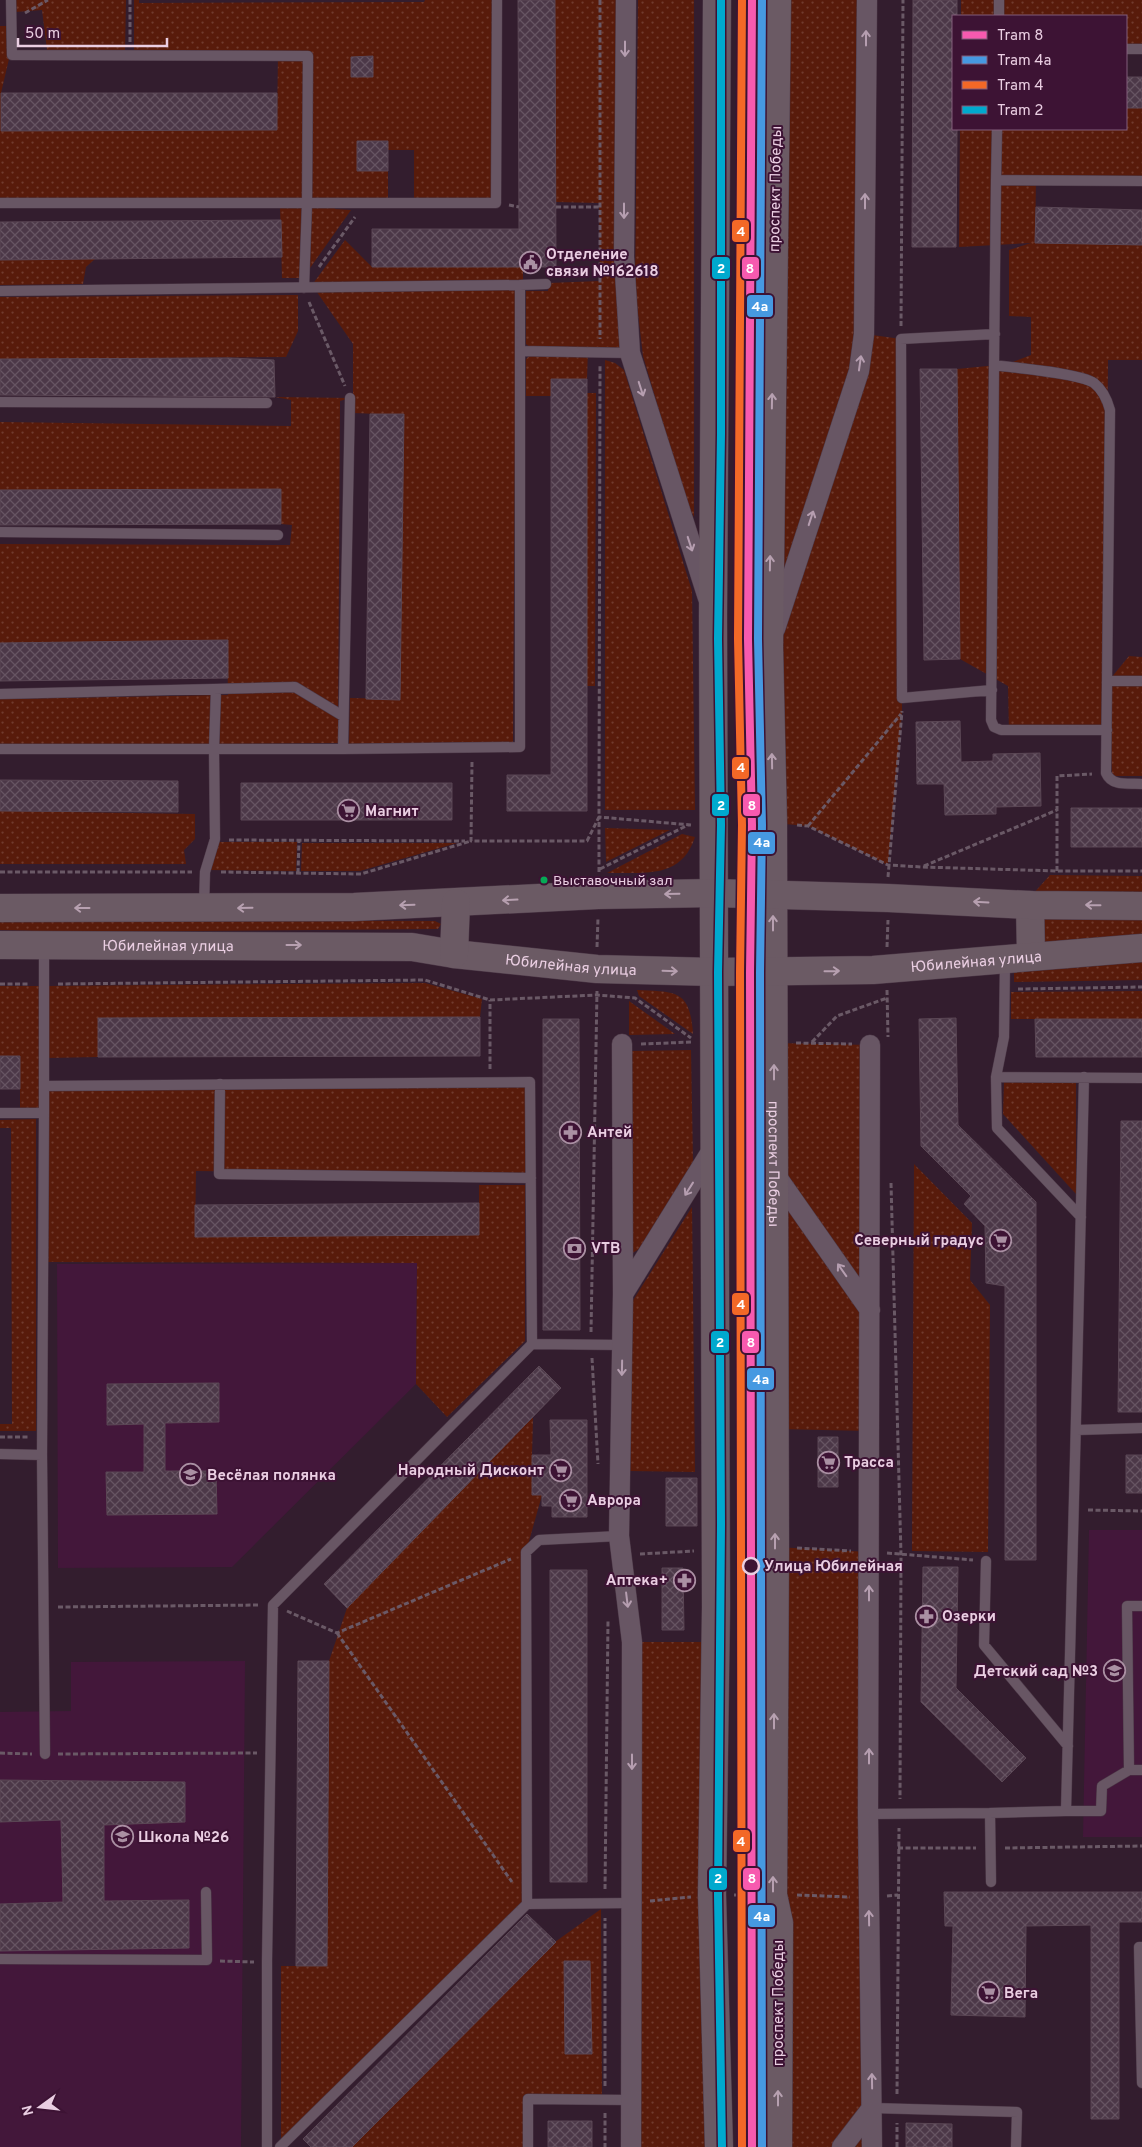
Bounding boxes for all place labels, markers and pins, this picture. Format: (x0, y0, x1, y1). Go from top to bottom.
place label: Отделение связи №162618 (546, 246, 659, 282)
public building icon: Отделение связи №162618 (518, 251, 542, 275)
supermarket icon: Магнит (337, 799, 361, 823)
place label: Магнит (365, 803, 418, 822)
place label: Выставочный зал (553, 873, 673, 890)
marker: Выставочный зал (539, 875, 549, 885)
pharmacy icon: Антей (559, 1120, 583, 1144)
place label: Антей (587, 1124, 632, 1143)
supermarket icon: Северный градус (988, 1228, 1012, 1252)
place label: Северный градус (854, 1232, 984, 1251)
bank icon: VTB (563, 1236, 587, 1260)
place label: VTB (591, 1240, 620, 1259)
supermarket icon: Трасса (816, 1450, 840, 1474)
place label: Трасса (844, 1454, 894, 1473)
supermarket icon: Народный Дисконт (548, 1458, 572, 1482)
place label: Народный Дисконт (398, 1462, 544, 1481)
school or university icon: Весёлая полянка (179, 1463, 203, 1487)
place label: Весёлая полянка (207, 1467, 336, 1486)
supermarket icon: Аврора (559, 1488, 583, 1512)
place label: Аврора (587, 1492, 641, 1511)
marker: Улица Юбилейная (742, 1557, 760, 1575)
place label: Улица Юбилейная (764, 1558, 903, 1577)
pharmacy icon: Аптека+ (672, 1568, 696, 1592)
place label: Аптека+ (606, 1572, 668, 1591)
pharmacy icon: Озерки (914, 1604, 938, 1628)
place label: Озерки (942, 1608, 996, 1627)
school or university icon: Детский сад №3 (1102, 1659, 1126, 1683)
place label: Детский сад №3 (974, 1663, 1098, 1682)
school or university icon: Школа №26 (110, 1825, 134, 1849)
place label: Школа №26 (138, 1829, 229, 1848)
supermarket icon: Вега (976, 1981, 1000, 2005)
place label: Вега (1004, 1985, 1038, 2004)

